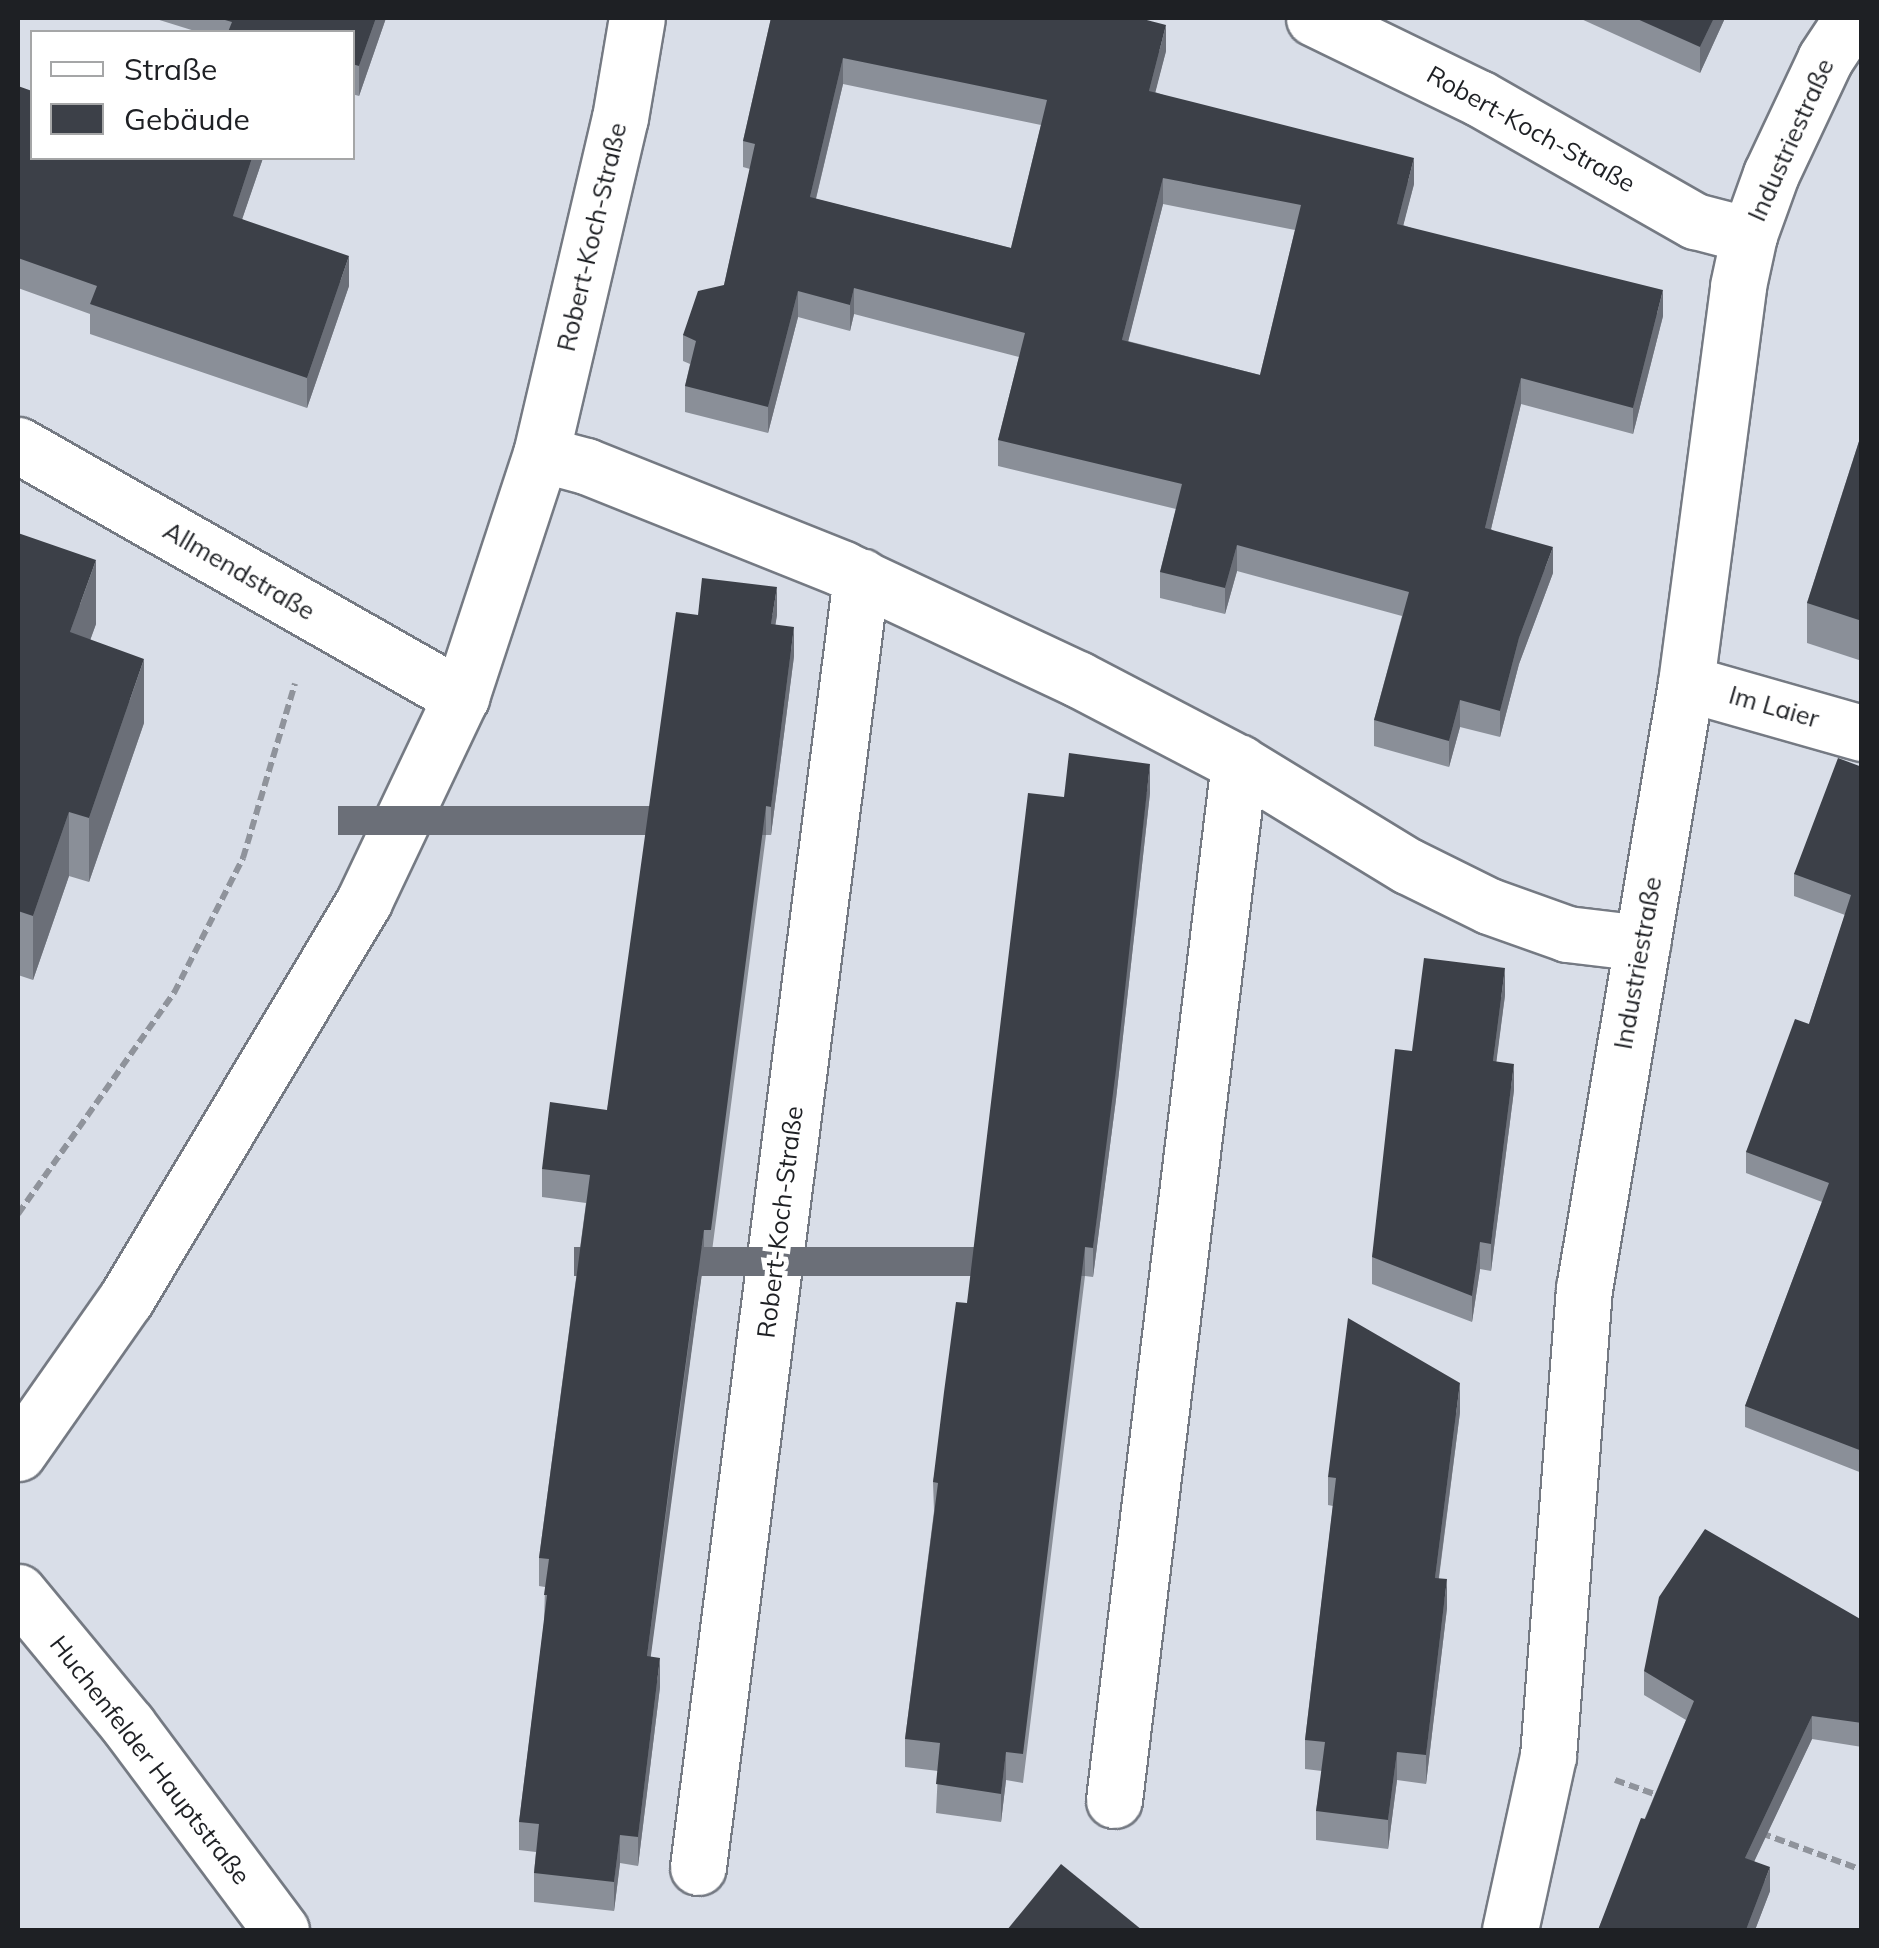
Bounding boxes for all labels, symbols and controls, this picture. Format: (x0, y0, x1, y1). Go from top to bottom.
legend (30, 30, 355, 160)
text: Straße (124, 50, 217, 88)
street label: Industriestraße (1742, 54, 1840, 226)
street label: Robert-Koch-Straße (1422, 59, 1640, 199)
text: Gebäude (124, 100, 250, 138)
street label: Robert-Koch-Straße (551, 120, 633, 354)
street label: Allmendstraße (158, 516, 320, 626)
street label: Im Laier (1726, 680, 1822, 734)
street label: Industriestraße (1608, 874, 1668, 1052)
street label: Robert-Koch-Straße (751, 1104, 809, 1340)
street label: Huchenfelder Hauptstraße (44, 1630, 256, 1890)

